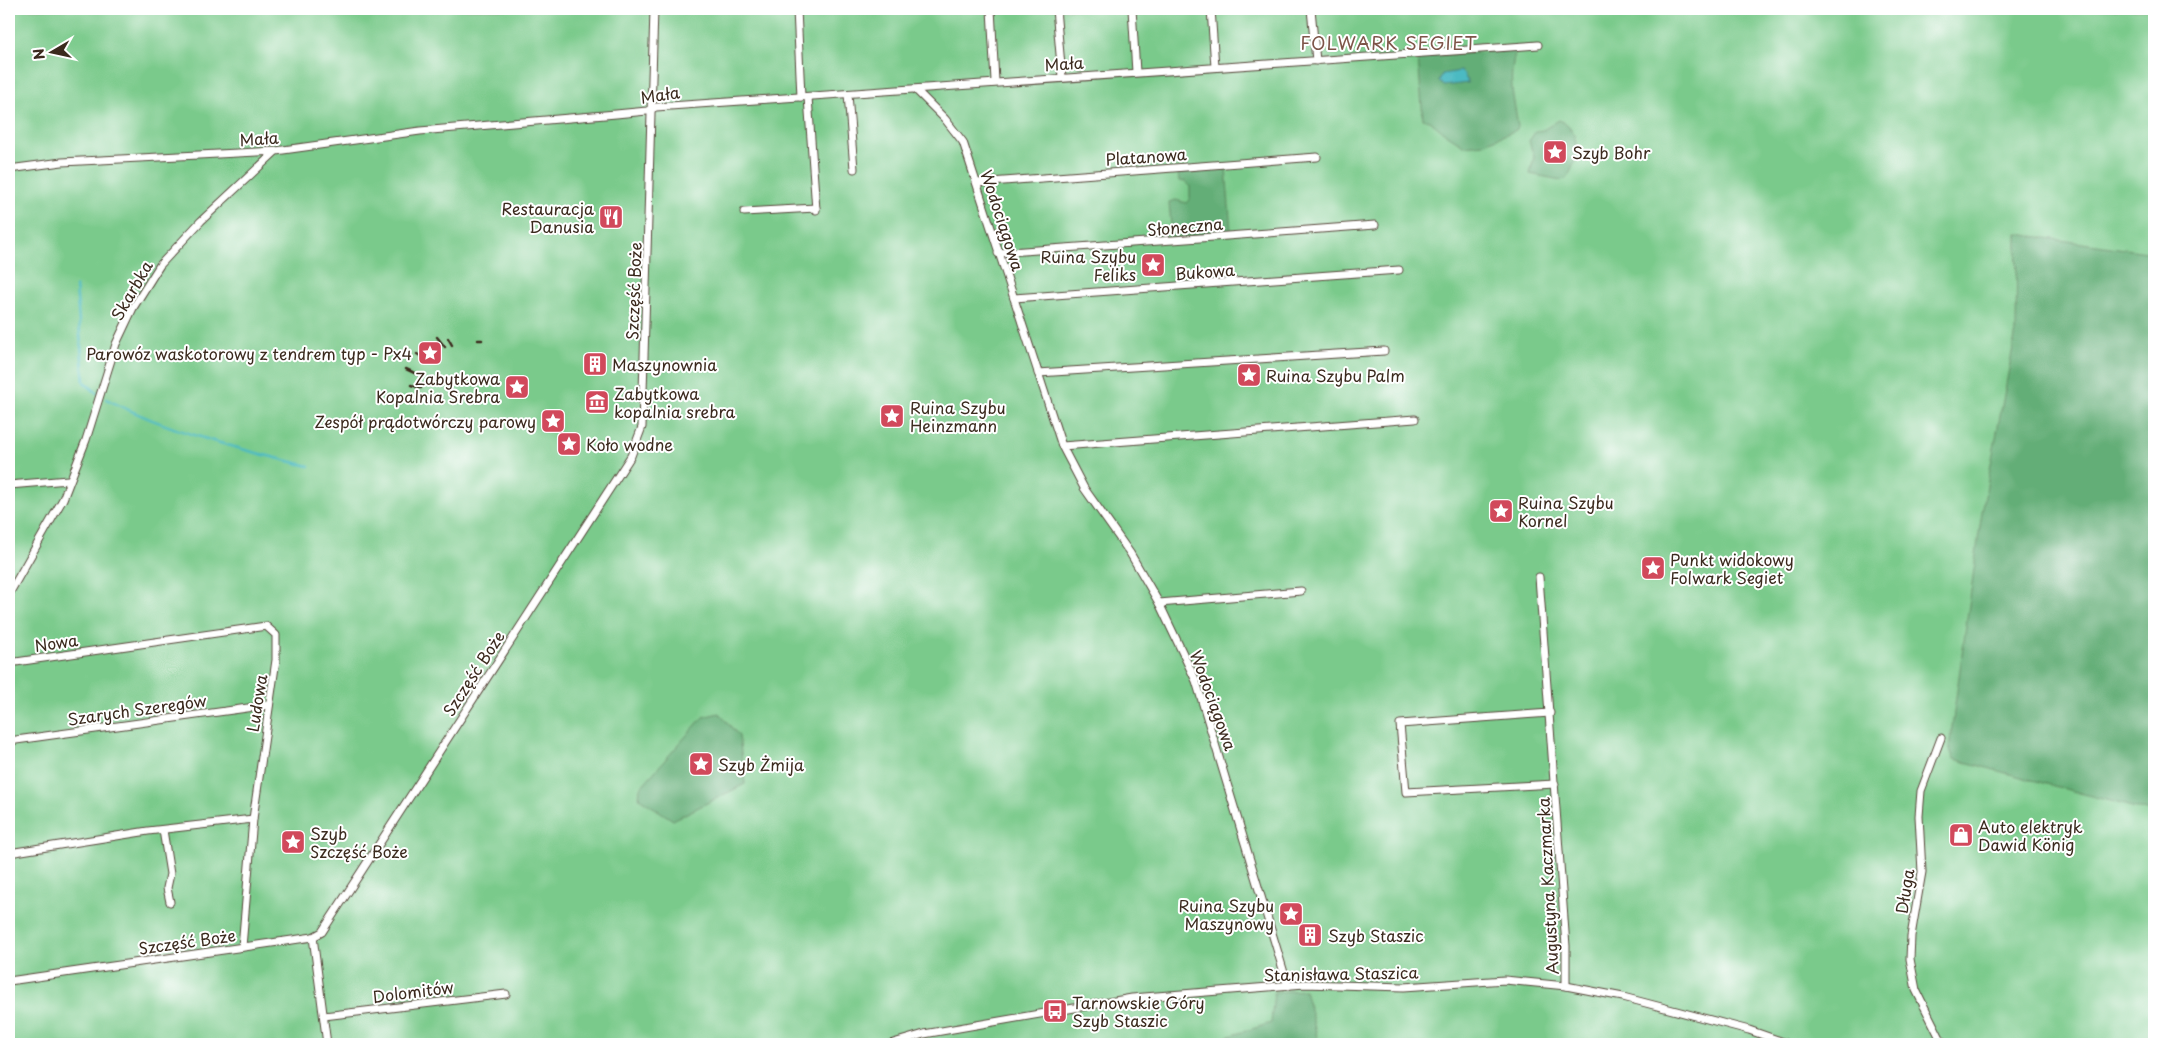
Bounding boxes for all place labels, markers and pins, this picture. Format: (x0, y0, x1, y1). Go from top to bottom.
place icon: Szyb Bohr (1542, 139, 1568, 165)
place label: Szyb Bohr (1572, 140, 1651, 164)
place label: Restauracja Danusia (501, 196, 594, 238)
restaurant icon: Restauracja Danusia (598, 204, 624, 230)
place label: Ruina Szybu Feliks (1040, 244, 1136, 286)
place icon: Ruina Szybu Feliks (1140, 252, 1166, 278)
place icon: Parowóz waskotorowy z tendrem typ - Px4 (417, 340, 443, 366)
place label: Parowóz waskotorowy z tendrem typ - Px4 (86, 341, 412, 365)
building icon: Maszynownia (582, 351, 608, 377)
place label: Maszynownia (612, 352, 717, 376)
place icon: Ruina Szybu Palm (1236, 362, 1262, 388)
place label: Ruina Szybu Palm (1266, 363, 1405, 387)
place label: Zabytkowa Kopalnia Srebra (376, 366, 500, 408)
place icon: Zabytkowa Kopalnia Srebra (504, 374, 530, 400)
place label: Zabytkowa kopalnia srebra (614, 381, 736, 423)
museum icon: Zabytkowa kopalnia srebra (584, 389, 610, 415)
place label: Ruina Szybu Heinzmann (910, 395, 1006, 437)
place icon: Ruina Szybu Heinzmann (879, 403, 905, 429)
place icon: Zespół prądotwórczy parowy (540, 408, 566, 434)
place label: Zespół prądotwórczy parowy (314, 409, 536, 433)
place icon: Koło wodne (556, 431, 582, 457)
place label: Koło wodne (586, 432, 673, 456)
place label: Ruina Szybu Kornel (1518, 490, 1614, 532)
place icon: Ruina Szybu Kornel (1488, 498, 1514, 524)
place label: Punkt widokowy Folwark Segiet (1670, 547, 1794, 589)
place icon: Punkt widokowy Folwark Segiet (1640, 555, 1666, 581)
place icon: Szyb Żmija (688, 751, 714, 777)
place label: Szyb Żmija (718, 752, 804, 776)
place label: Auto elektryk Dawid König (1978, 814, 2083, 856)
place label: Szyb Szczęść Boże (310, 821, 408, 863)
shop icon: Auto elektryk Dawid König (1948, 822, 1974, 848)
place icon: Szyb Szczęść Boże (280, 829, 306, 855)
place label: Ruina Szybu Maszynowy (1178, 893, 1274, 935)
place icon: Ruina Szybu Maszynowy (1278, 901, 1304, 927)
building icon: Szyb Staszic (1297, 922, 1323, 948)
place label: Szyb Staszic (1328, 923, 1424, 947)
place label: Tarnowskie Góry Szyb Staszic (1072, 990, 1204, 1032)
bus stop icon: Tarnowskie Góry Szyb Staszic (1042, 998, 1068, 1024)

